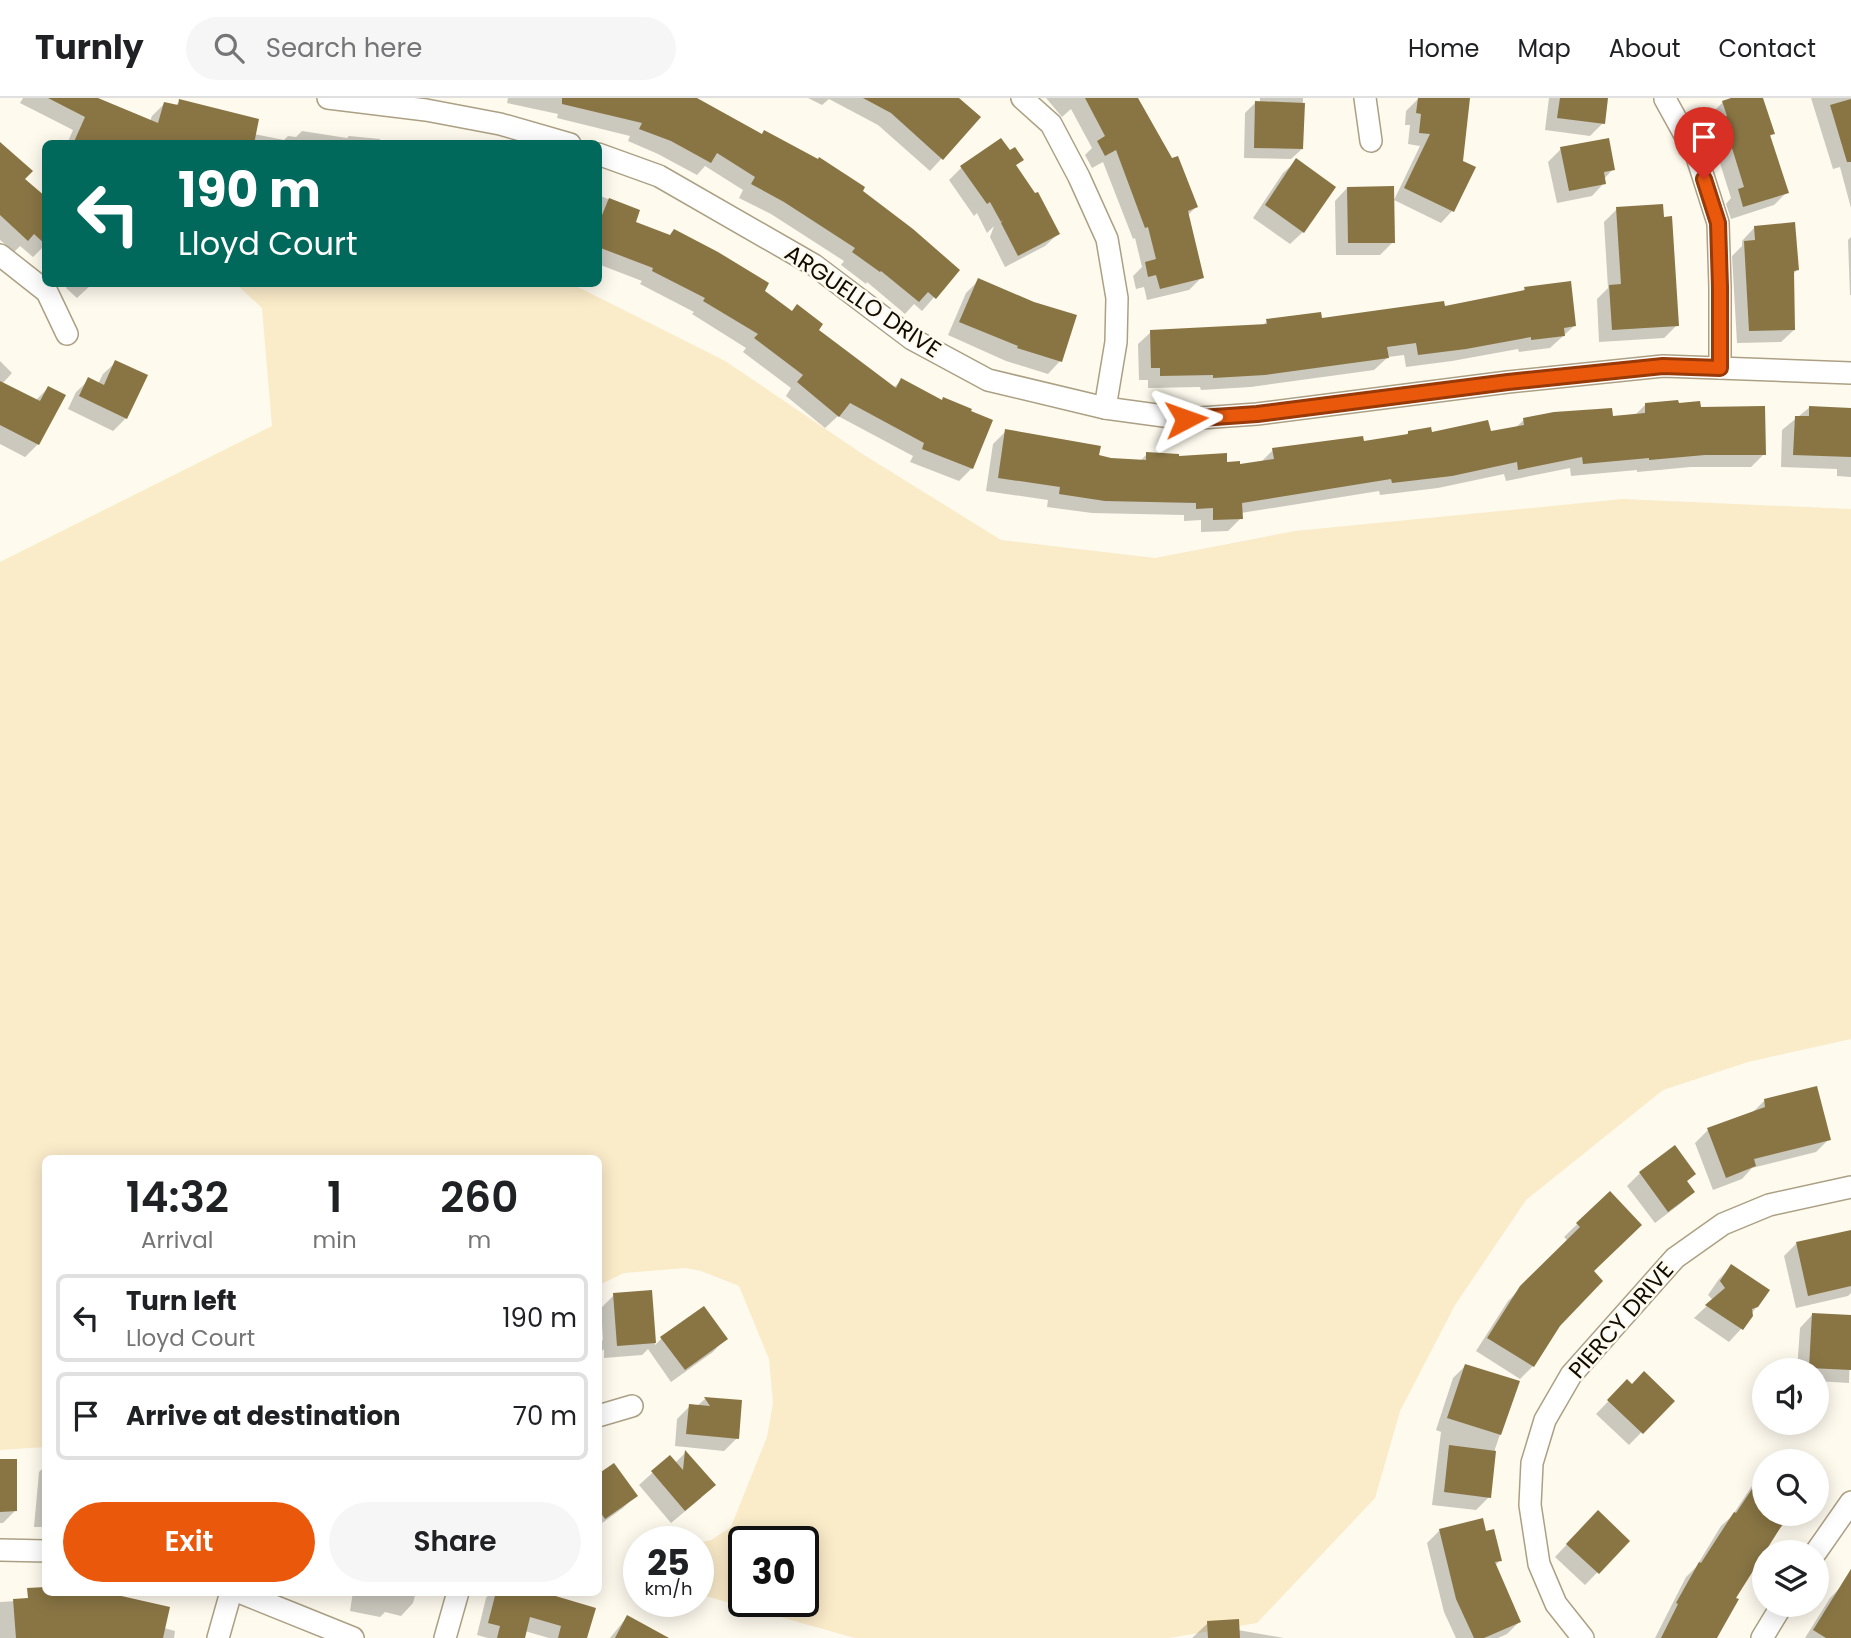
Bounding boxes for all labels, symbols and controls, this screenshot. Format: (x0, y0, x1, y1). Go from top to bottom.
search box (186, 17, 676, 80)
text: Turnly (35, 24, 144, 71)
icon: search (210, 29, 248, 67)
text: Search here (266, 30, 422, 66)
text: Home (1408, 32, 1480, 65)
text: Map (1518, 32, 1571, 65)
text: About (1609, 32, 1680, 65)
text: Contact (1718, 32, 1816, 65)
pin (1674, 107, 1734, 179)
icon: arrive (1685, 118, 1723, 156)
text: 190 m (178, 156, 321, 224)
icon: left (63, 168, 154, 259)
text: Lloyd Court (178, 221, 358, 266)
street label: ARGUELLO DRIVE (779, 237, 947, 365)
position arrow (1149, 382, 1223, 456)
text: 14:32 (126, 1168, 229, 1227)
text: 1 (327, 1168, 342, 1227)
text: 260 (440, 1168, 518, 1227)
text: Arrival (141, 1224, 213, 1256)
text: min (313, 1224, 357, 1256)
text: m (467, 1224, 491, 1256)
street label: PIERCY DRIVE (1561, 1255, 1681, 1385)
text: Turn left (126, 1283, 237, 1319)
icon: left (67, 1299, 105, 1337)
text: 190 m (502, 1300, 577, 1336)
text: Lloyd Court (126, 1322, 255, 1354)
map controls (1752, 1358, 1829, 1617)
button: sound (1752, 1358, 1829, 1435)
icon: arrive (67, 1397, 105, 1435)
text: Arrive at destination (126, 1398, 401, 1434)
text: 70 m (513, 1398, 577, 1434)
button: search (1752, 1449, 1829, 1526)
button: Exit (63, 1502, 315, 1582)
button: Share (329, 1502, 581, 1582)
speed limit sign: 30 (728, 1526, 819, 1617)
text: 25 (647, 1538, 690, 1587)
button: layers (1752, 1540, 1829, 1617)
text: km/h (645, 1576, 692, 1601)

